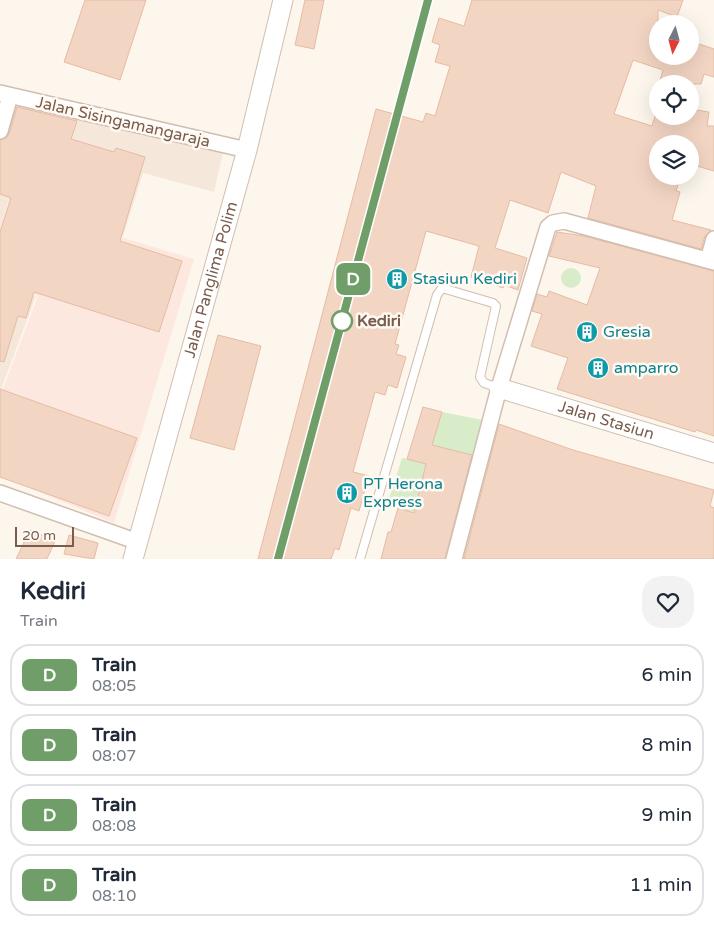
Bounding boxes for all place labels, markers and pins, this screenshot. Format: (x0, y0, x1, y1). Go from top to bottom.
building icon: Stasiun Kediri (385, 267, 409, 291)
place label: Stasiun Kediri (413, 269, 517, 289)
marker: Kediri (331, 310, 353, 332)
place label: Kediri (357, 311, 401, 331)
building icon: Gresia (575, 320, 599, 344)
place label: Gresia (603, 322, 651, 342)
building icon: amparro (586, 356, 610, 380)
place label: amparro (614, 358, 679, 378)
place label: PT Herona Express (363, 474, 443, 512)
building icon: PT Herona Express (335, 481, 359, 505)

